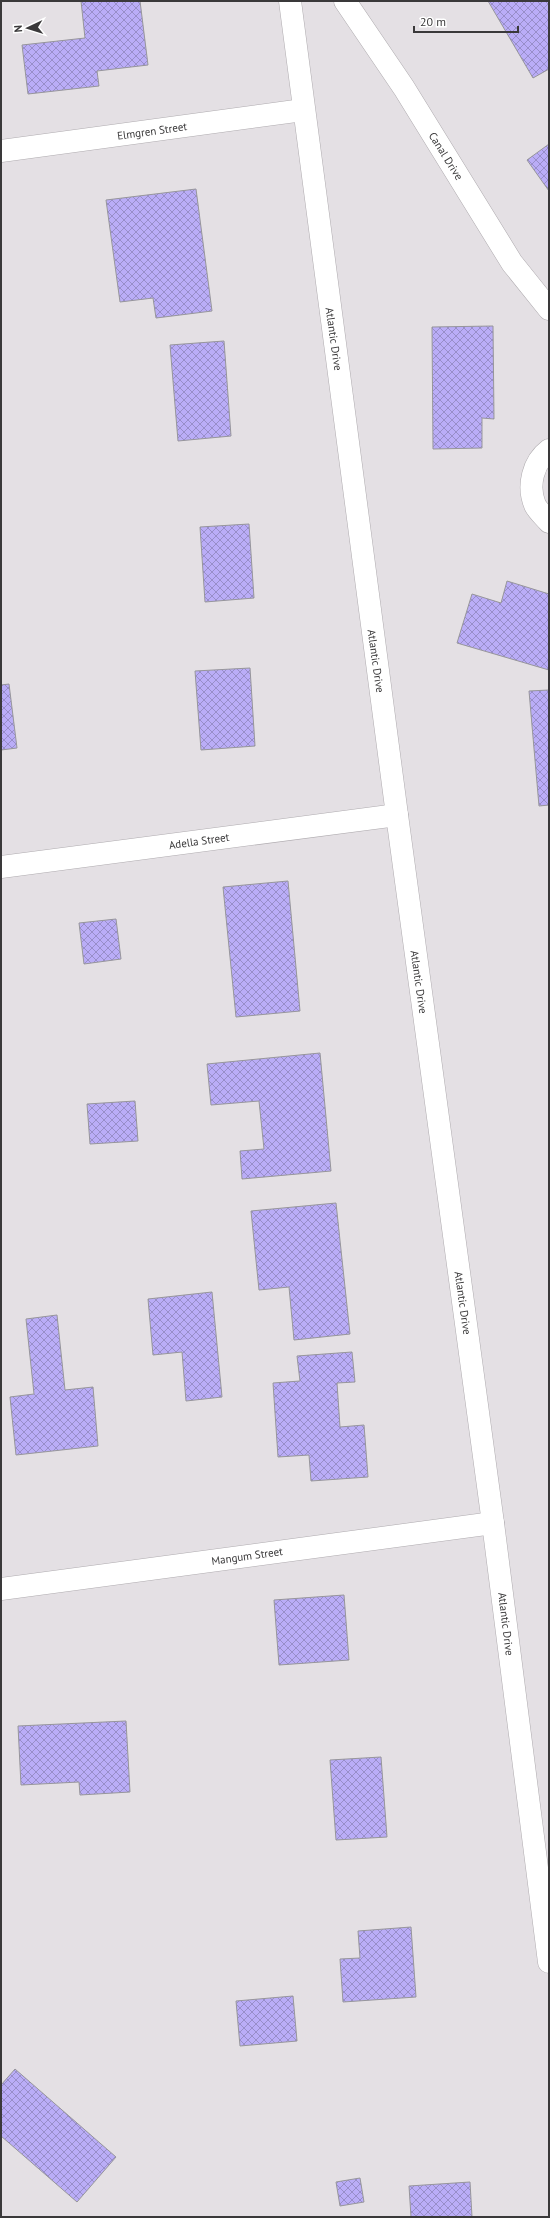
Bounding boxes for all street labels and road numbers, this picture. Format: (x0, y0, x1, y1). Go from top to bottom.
street label: Elmgren Street (116, 119, 188, 143)
street label: Canal Drive (426, 129, 466, 183)
street label: Atlantic Drive (323, 307, 345, 372)
street label: Atlantic Drive (365, 629, 387, 694)
street label: Adella Street (168, 830, 230, 852)
street label: Atlantic Drive (408, 950, 430, 1015)
street label: Atlantic Drive (452, 1271, 474, 1336)
street label: Mangum Street (210, 1544, 284, 1568)
street label: Atlantic Drive (495, 1592, 517, 1657)

